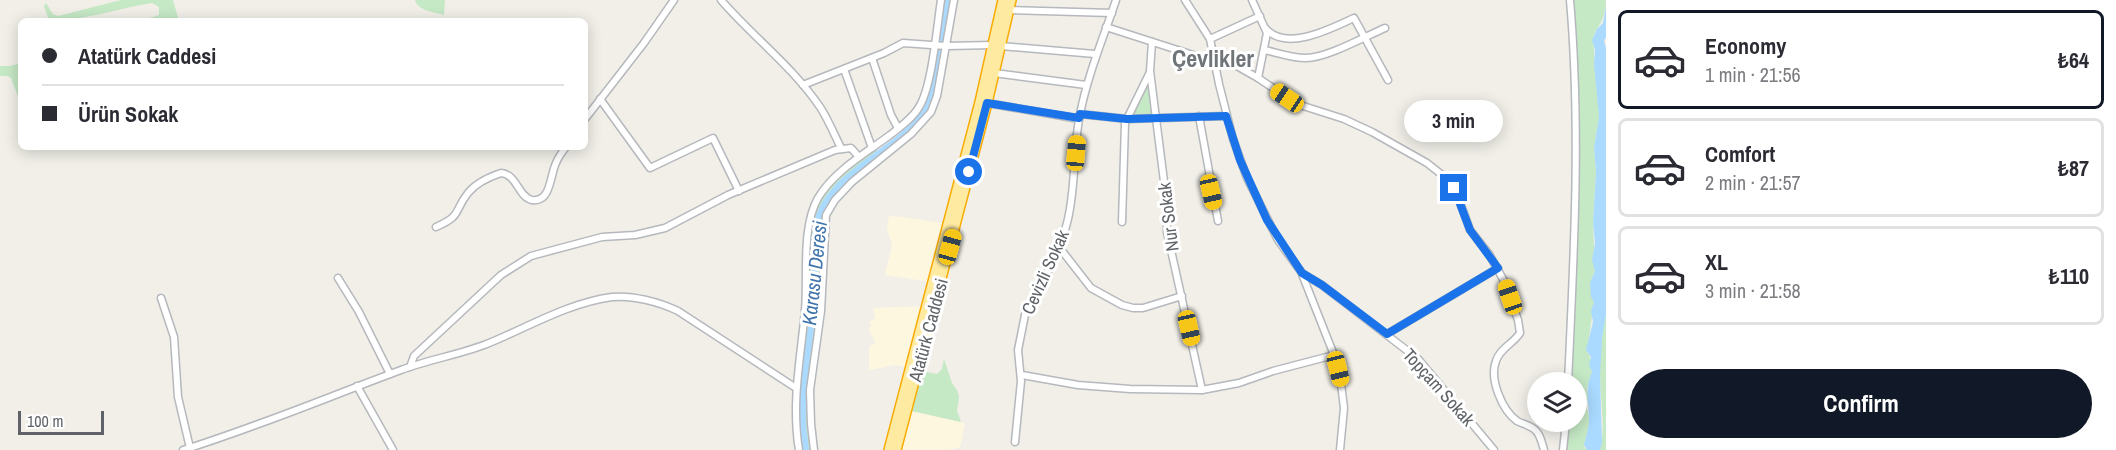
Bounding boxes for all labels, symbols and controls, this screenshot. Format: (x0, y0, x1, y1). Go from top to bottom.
text: Economy (1705, 31, 1786, 61)
icon: car (1633, 33, 1687, 87)
text: Atatürk Caddesi (78, 41, 216, 71)
district label: Çevlikler (1172, 42, 1254, 74)
text: ₺64 (2058, 45, 2089, 75)
text: 1 min · 21:56 (1705, 61, 1801, 88)
car (1267, 80, 1307, 116)
text: Ürün Sokak (78, 99, 178, 129)
callout: 3 min (1404, 101, 1504, 143)
text: 3 min (1432, 107, 1475, 134)
car (1065, 134, 1087, 172)
text: Comfort (1705, 139, 1775, 169)
icon: car (1633, 141, 1687, 195)
text: ₺87 (2058, 153, 2089, 183)
route start (955, 158, 982, 185)
text: 2 min · 21:57 (1705, 169, 1801, 196)
car (1198, 172, 1224, 212)
route end (1440, 174, 1467, 201)
street label: Nur Sokak (1151, 181, 1185, 253)
water label: Karasu Deresi (795, 219, 833, 327)
street label: Cevizli Sokak (1015, 225, 1075, 318)
car (937, 227, 963, 267)
text: XL (1705, 247, 1728, 277)
icon: car (1633, 249, 1687, 303)
text: ₺110 (2049, 261, 2089, 291)
street label: Atatürk Caddesi (902, 276, 954, 385)
car (1496, 277, 1524, 317)
text: 3 min · 21:58 (1705, 277, 1801, 304)
car (1176, 308, 1202, 348)
street label: Topçam Sokak (1397, 343, 1481, 432)
car (1325, 349, 1351, 389)
button: Confirm (1630, 369, 2092, 438)
map controls (1527, 372, 1587, 432)
button: layers (1527, 372, 1587, 432)
scale bar (18, 408, 104, 436)
text: 100 m (27, 410, 63, 432)

